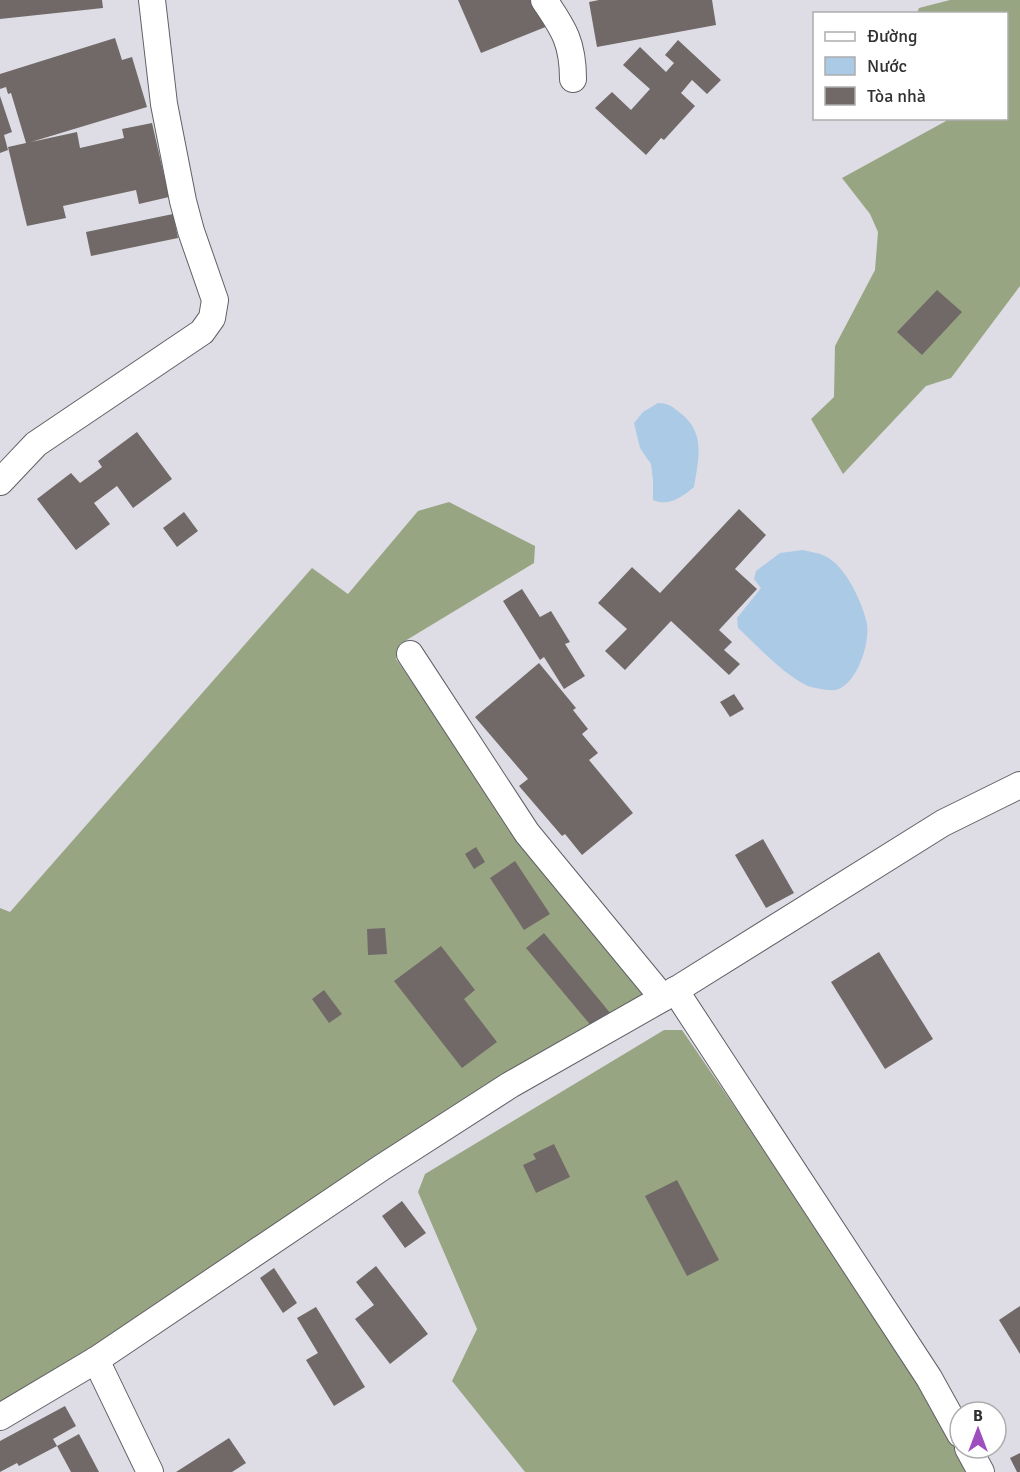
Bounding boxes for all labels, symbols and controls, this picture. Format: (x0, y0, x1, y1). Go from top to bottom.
legend (813, 12, 1008, 120)
text: Đường (867, 25, 918, 47)
text: Nước (867, 55, 907, 77)
text: Tòa nhà (867, 85, 926, 107)
north arrow (948, 1400, 1008, 1460)
text: B (973, 1406, 983, 1426)

